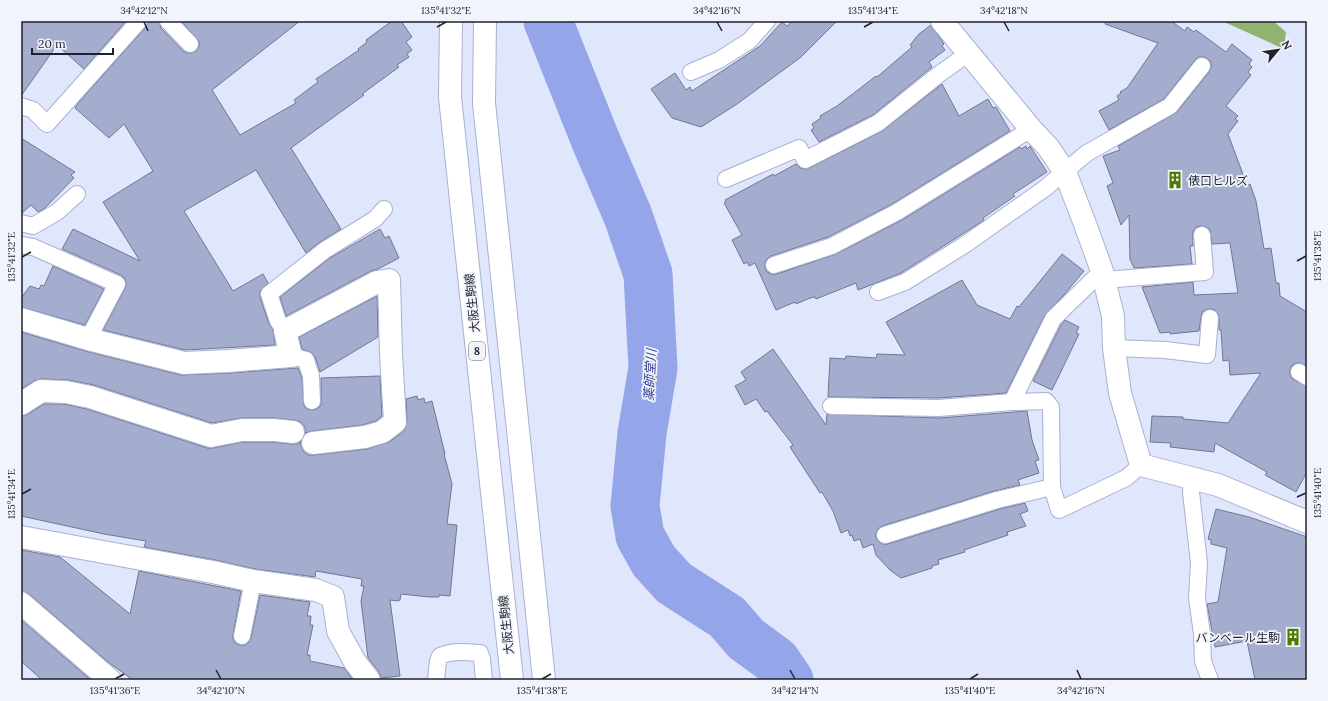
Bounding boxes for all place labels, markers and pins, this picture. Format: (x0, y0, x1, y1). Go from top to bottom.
building icon: 俵口ヒルズ (1165, 170, 1185, 190)
place label: 俵口ヒルズ (1188, 173, 1248, 188)
building icon: バンベール生駒 (1283, 627, 1303, 647)
place label: バンベール生駒 (1195, 630, 1280, 645)

